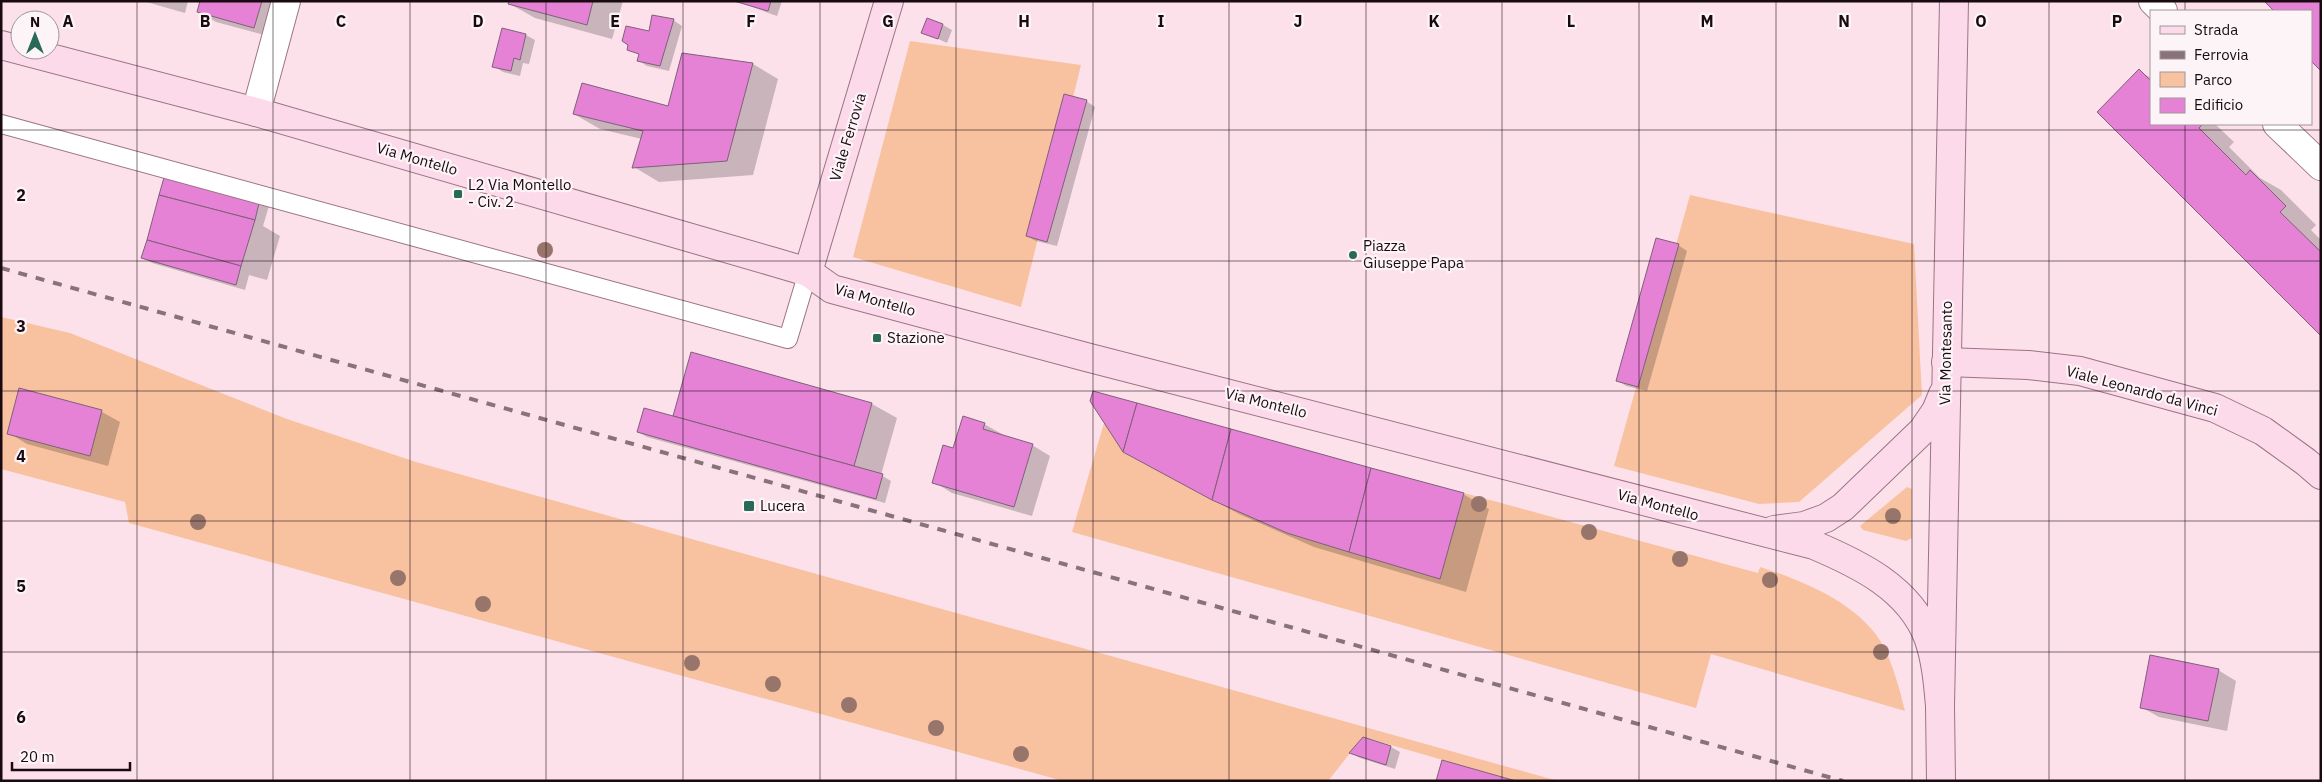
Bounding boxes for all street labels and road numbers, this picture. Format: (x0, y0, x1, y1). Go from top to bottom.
street label: Viale Ferrovia (825, 90, 870, 183)
street label: Via Montello (374, 138, 460, 179)
street label: Via Montello (832, 279, 918, 320)
street label: Via Montesanto (1935, 301, 1956, 405)
street label: Viale Leonardo da Vinci (2064, 361, 2220, 420)
street label: Via Montello (1223, 383, 1309, 422)
street label: Via Montello (1615, 485, 1701, 524)

